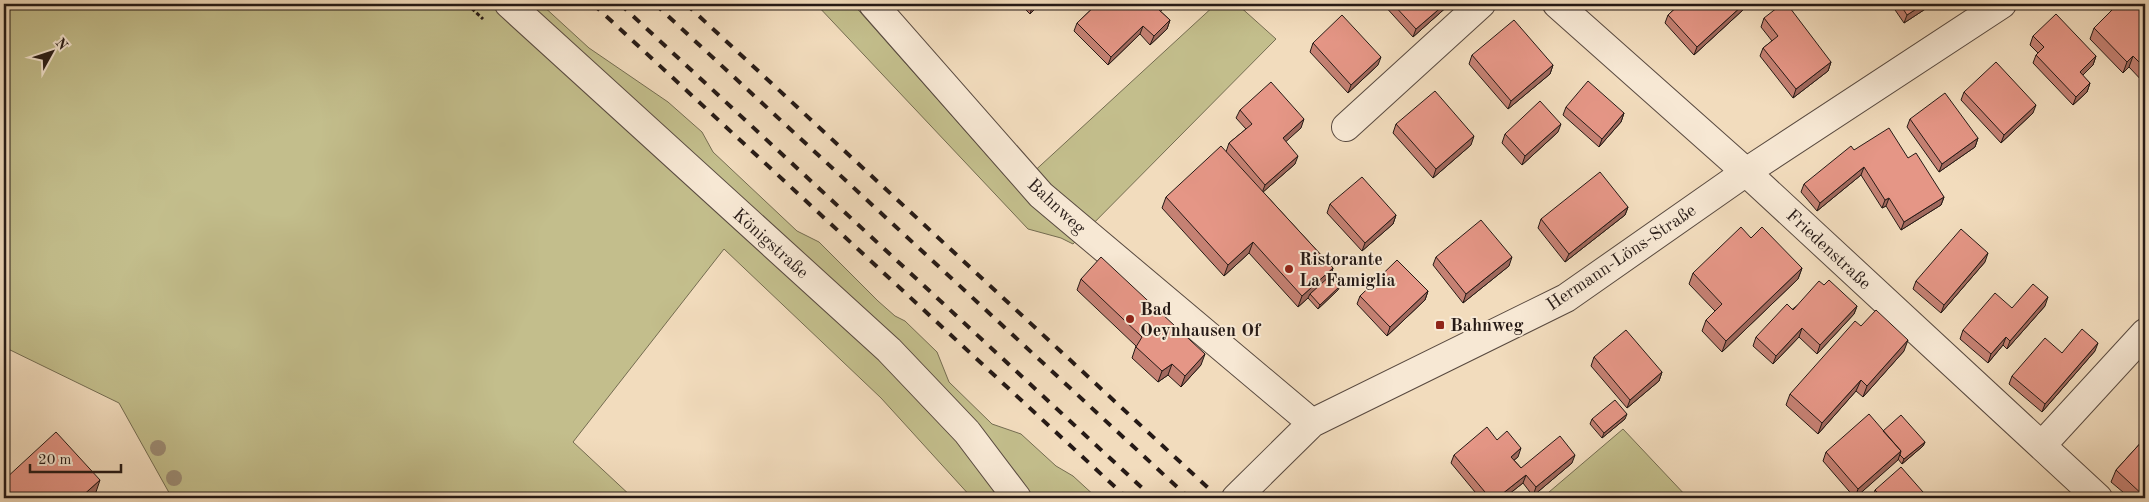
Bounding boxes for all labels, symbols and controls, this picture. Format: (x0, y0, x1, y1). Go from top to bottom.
north arrow (28, 28, 78, 78)
text: N (52, 36, 70, 53)
street label: Bahnweg (1024, 176, 1089, 238)
street label: Hermann-Löns-Straße (1544, 201, 1699, 314)
street label: Königstraße (729, 205, 812, 282)
street label: Friedenstraße (1783, 206, 1874, 293)
place label: Ristorante La Famiglia (1299, 251, 1396, 290)
marker: Ristorante La Famiglia (1283, 263, 1295, 275)
place label: Bad Oeynhausen Of (1140, 301, 1262, 340)
marker: Bad Oeynhausen Of (1124, 313, 1136, 325)
place label: Bahnweg (1450, 317, 1523, 335)
marker: Bahnweg (1434, 319, 1446, 331)
scale bar (30, 442, 121, 474)
text: 20 m (38, 453, 72, 468)

